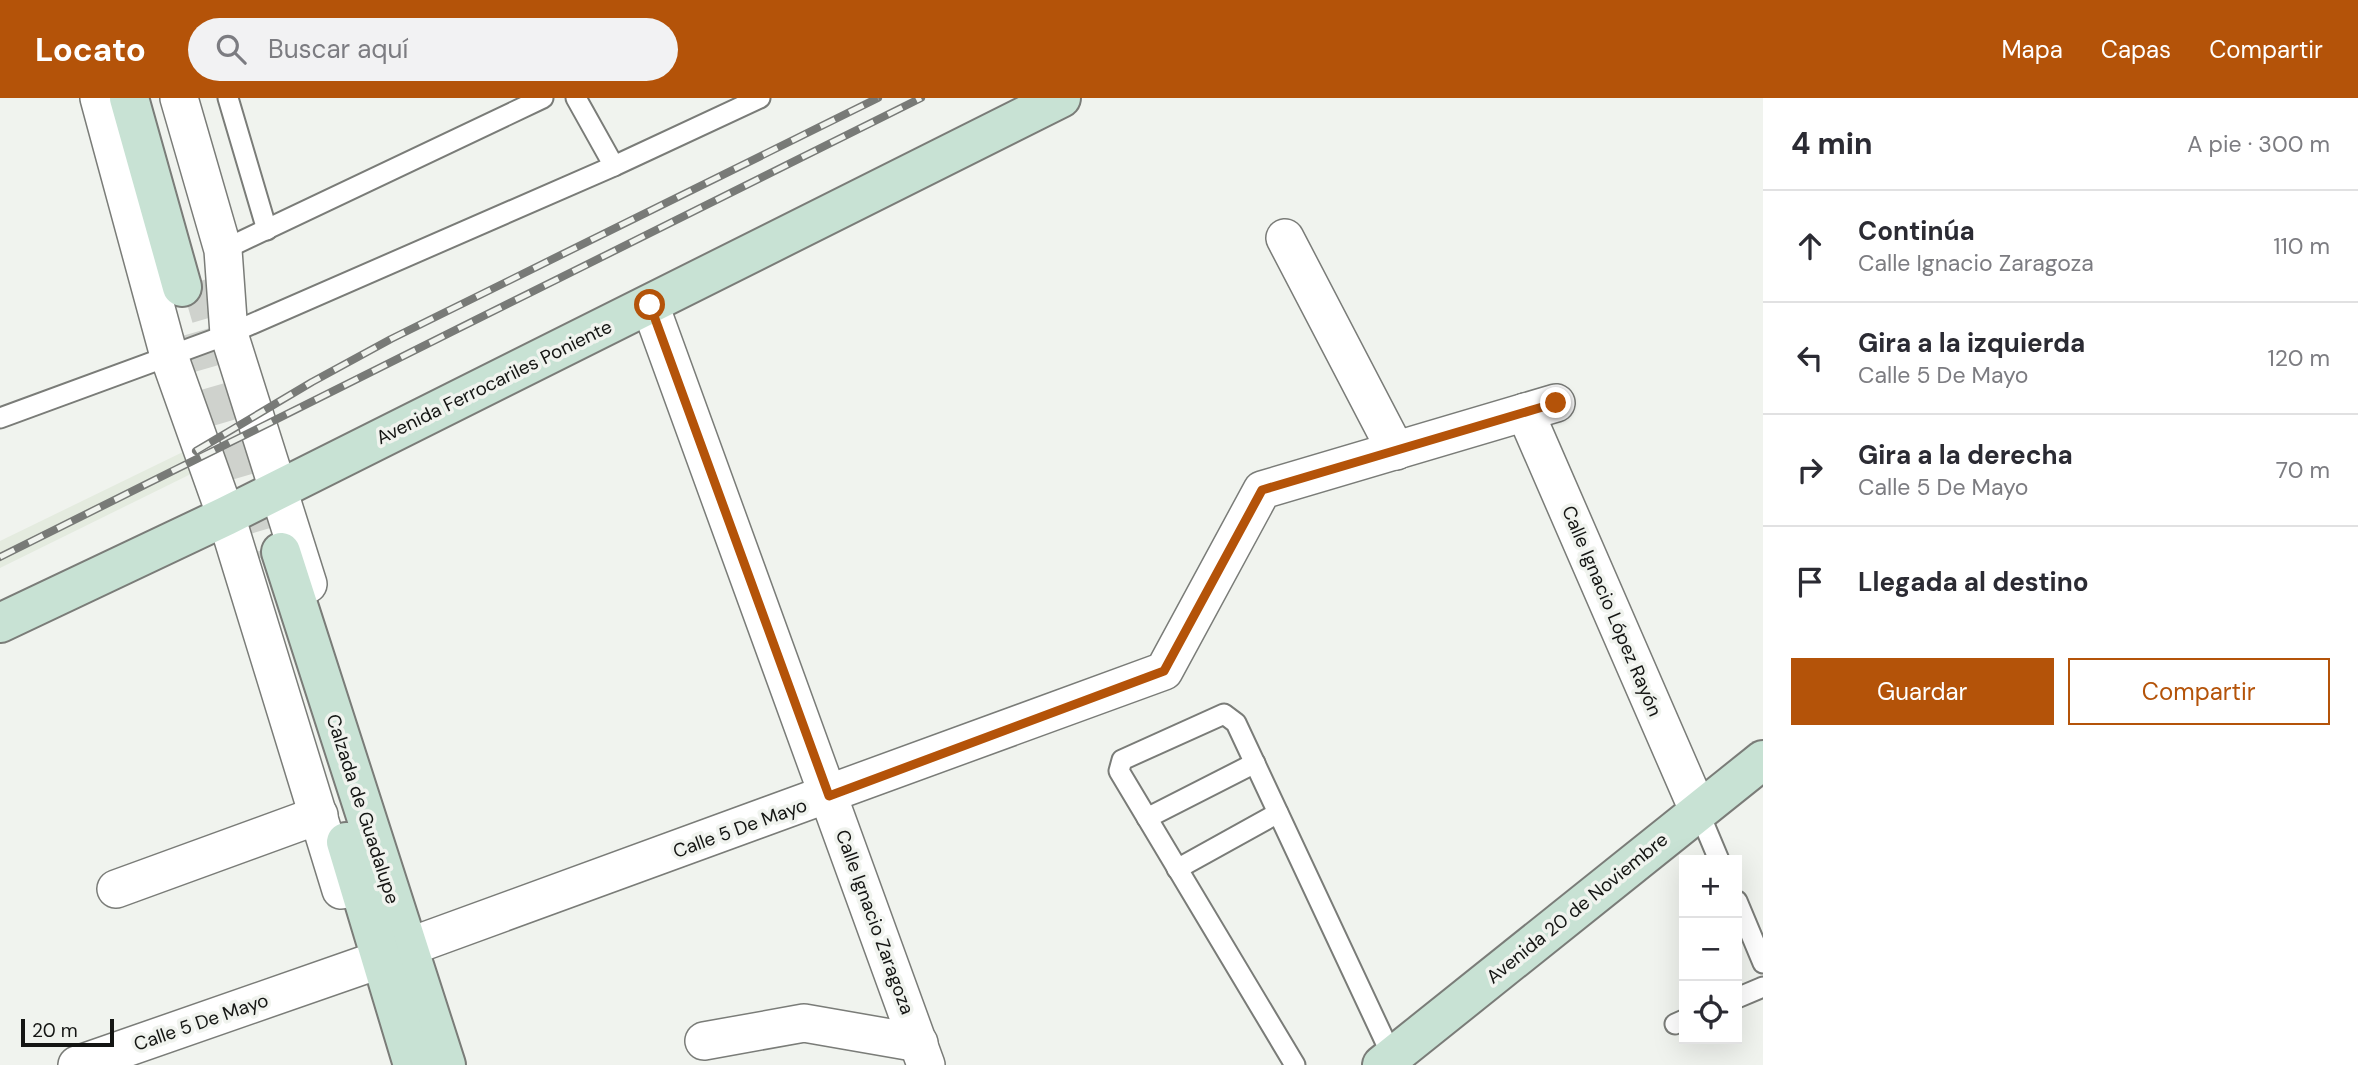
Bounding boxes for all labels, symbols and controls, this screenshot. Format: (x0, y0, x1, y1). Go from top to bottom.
search box (188, 18, 678, 81)
text: Locato (35, 28, 146, 71)
icon: search (212, 30, 250, 68)
text: Buscar aquí (268, 32, 408, 66)
text: Mapa (2001, 34, 2063, 65)
text: Capas (2101, 34, 2171, 65)
text: Compartir (2209, 34, 2323, 65)
text: 4 min (1791, 124, 1873, 163)
text: A pie · 300 m (2187, 129, 2330, 159)
text: Continúa (1858, 214, 1975, 248)
icon: ahead (1791, 227, 1829, 265)
text: 110 m (2273, 231, 2330, 261)
text: Calle Ignacio Zaragoza (1858, 248, 2094, 278)
route start (634, 289, 665, 320)
street label: Avenida Ferrocariles Poniente (372, 314, 616, 450)
text: Gira a la izquierda (1858, 326, 2085, 360)
icon: left (1791, 339, 1829, 377)
text: 120 m (2267, 343, 2330, 373)
text: Calle 5 De Mayo (1858, 360, 2028, 390)
route end (1540, 387, 1571, 418)
text: Gira a la derecha (1858, 438, 2073, 472)
icon: right (1791, 451, 1829, 489)
text: 70 m (2276, 455, 2330, 485)
text: Calle 5 De Mayo (1858, 472, 2028, 502)
street label: Calle Ignacio López Rayón (1556, 502, 1668, 720)
icon: arrive (1791, 563, 1829, 601)
text: Llegada al destino (1858, 565, 2089, 599)
button: Guardar (1791, 658, 2054, 725)
button: Compartir (2068, 658, 2330, 725)
street label: Calzada de Guadalupe (321, 711, 405, 907)
street label: Calle 5 De Mayo (670, 792, 810, 864)
street label: Calle Ignacio Zaragoza (830, 826, 920, 1018)
street label: Avenida 20 de Noviembre (1481, 827, 1673, 989)
map controls (1679, 855, 1742, 1044)
button: + (1679, 855, 1742, 918)
button: − (1679, 918, 1742, 981)
button: locate (1679, 981, 1742, 1044)
street label: Calle 5 De Mayo (130, 987, 272, 1057)
scale bar (21, 1016, 114, 1048)
text: 20 m (32, 1018, 78, 1043)

